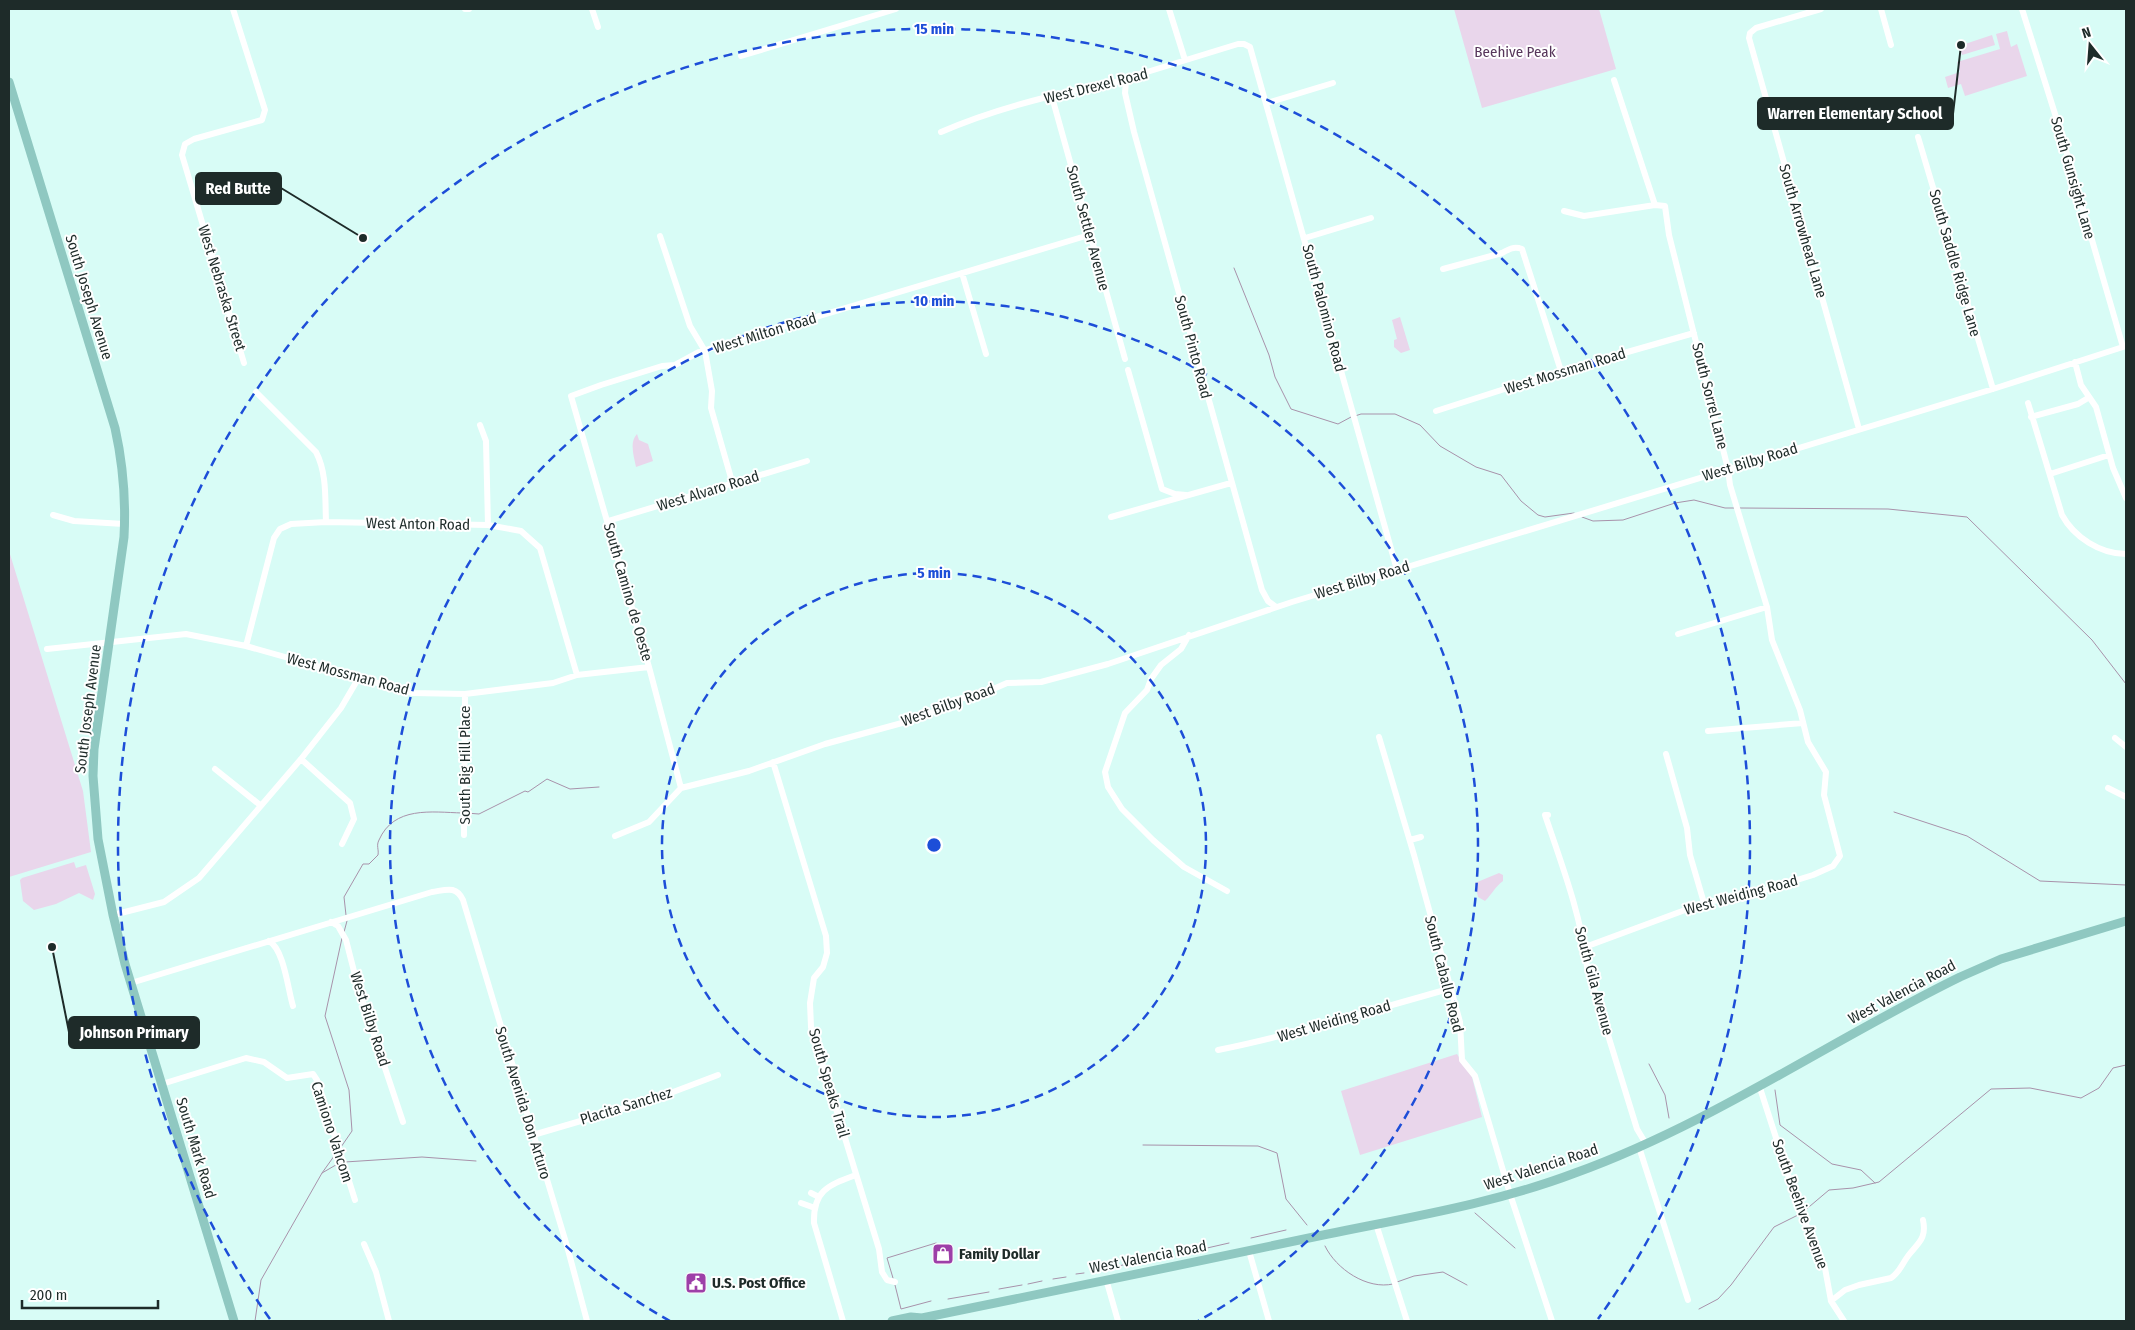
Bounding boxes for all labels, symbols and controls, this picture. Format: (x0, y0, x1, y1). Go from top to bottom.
text: 15 min (914, 20, 954, 38)
north arrow (2065, 20, 2115, 70)
text: N (2080, 24, 2093, 42)
park label: Beehive Peak (1474, 43, 1556, 61)
street label: West Drexel Road (1042, 64, 1150, 108)
callout: Warren Elementary School (1758, 98, 1953, 129)
text: Warren Elementary School (1768, 104, 1943, 123)
street label: South Gunsight Lane (2047, 115, 2099, 241)
street label: South Arrowhead Lane (1775, 162, 1831, 300)
street label: South Settler Avenue (1063, 163, 1113, 293)
callout: Red Butte (196, 173, 281, 204)
text: Red Butte (205, 179, 271, 198)
street label: South Saddle Ridge Lane (1925, 187, 1985, 339)
street label: West Nebraska Street (194, 223, 250, 353)
street label: South Joseph Avenue (61, 232, 117, 362)
street label: South Palomino Road (1298, 242, 1350, 374)
text: 10 min (914, 292, 955, 310)
street label: South Pinto Road (1171, 293, 1215, 401)
street label: West Milton Road (711, 309, 819, 357)
street label: South Sorrel Lane (1688, 341, 1732, 451)
street label: West Mossman Road (1502, 344, 1628, 398)
street label: West Bilby Road (1700, 439, 1800, 485)
street label: West Alvaro Road (655, 467, 761, 515)
street label: West Anton Road (366, 514, 470, 534)
street label: South Camino de Oeste (600, 521, 656, 663)
street label: West Bilby Road (1312, 557, 1412, 603)
text: 5 min (917, 564, 951, 582)
street label: South Joseph Avenue (71, 643, 105, 775)
street label: West Mossman Road (285, 649, 411, 699)
street label: West Bilby Road (899, 680, 997, 730)
street label: South Big Hill Place (456, 706, 474, 824)
centre of rings (925, 836, 943, 854)
street label: West Weiding Road (1682, 871, 1800, 919)
street label: South Caballo Road (1421, 914, 1467, 1034)
street label: South Gila Avenue (1571, 925, 1617, 1037)
street label: West Valencia Road (1845, 956, 1959, 1028)
street label: West Bilby Road (346, 969, 394, 1069)
street label: West Weiding Road (1275, 996, 1393, 1046)
callout: Johnson Primary (69, 1017, 199, 1048)
text: Johnson Primary (78, 1023, 189, 1042)
street label: South Avenida Don Arturo (491, 1025, 555, 1182)
street label: South Speaks Trail (805, 1026, 853, 1140)
street label: Camiono Vahcom (307, 1079, 357, 1185)
street label: Placita Sanchez (578, 1083, 674, 1129)
street label: South Mark Road (172, 1095, 220, 1201)
street label: South Beehive Avenue (1768, 1137, 1832, 1271)
street label: West Valencia Road (1482, 1140, 1600, 1194)
street label: West Valencia Road (1088, 1237, 1208, 1277)
shop icon: Family Dollar (931, 1242, 955, 1266)
place label: Family Dollar (959, 1245, 1040, 1263)
public building icon: U.S. Post Office (684, 1271, 708, 1295)
place label: U.S. Post Office (712, 1274, 806, 1292)
scale bar (22, 1278, 159, 1310)
text: 200 m (30, 1286, 67, 1304)

